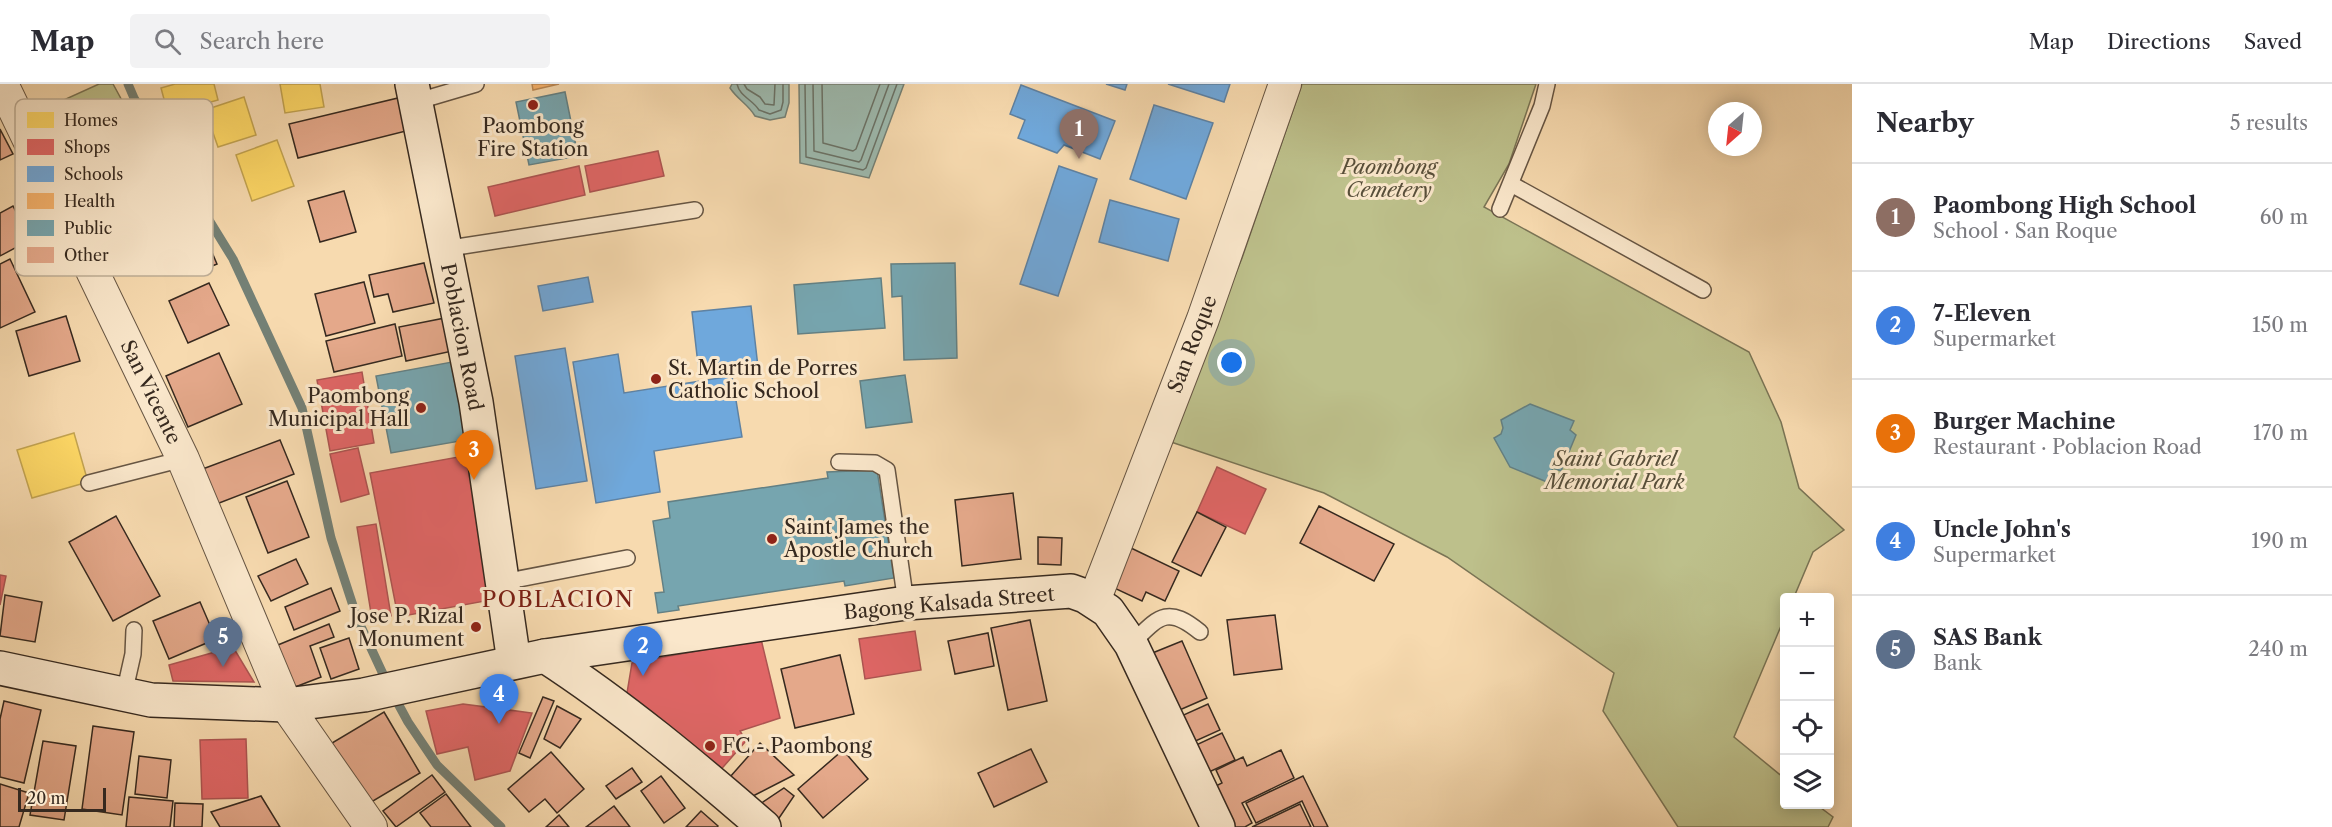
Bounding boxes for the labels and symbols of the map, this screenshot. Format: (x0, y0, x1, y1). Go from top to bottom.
marker: Paombong Fire Station (526, 98, 540, 112)
legend (15, 99, 213, 276)
north arrow (1708, 102, 1762, 156)
text: Homes (64, 110, 118, 130)
pin: 1 (1060, 110, 1098, 159)
place label: Paombong Fire Station (477, 114, 589, 161)
text: Shops (64, 137, 110, 157)
park label: Paombong Cemetery (1339, 155, 1439, 202)
text: Schools (64, 164, 123, 184)
text: Health (64, 191, 115, 211)
text: Public (64, 218, 112, 238)
text: Other (64, 245, 109, 265)
street label: Poblacion Road (436, 261, 488, 413)
street label: San Roque (1162, 292, 1222, 396)
street label: San Vicente (116, 336, 186, 448)
your location (1217, 348, 1246, 377)
place label: St. Martin de Porres Catholic School (668, 356, 858, 403)
marker: St. Martin de Porres Catholic School (649, 372, 663, 386)
place label: Paombong Municipal Hall (268, 384, 409, 431)
marker: Paombong Municipal Hall (414, 401, 428, 415)
pin: 3 (454, 430, 494, 480)
park label: Saint Gabriel Memorial Park (1543, 447, 1685, 494)
place label: Saint James the Apostle Church (783, 515, 933, 562)
marker: Saint James the Apostle Church (765, 532, 779, 546)
street label: Bagong Kalsada Street (843, 582, 1055, 624)
district label: POBLACION (482, 586, 634, 613)
place label: Jose P. Rizal Monument (347, 604, 464, 651)
pin: 5 (204, 618, 242, 667)
marker: Jose P. Rizal Monument (469, 620, 483, 634)
pin: 2 (624, 626, 662, 676)
pin: 4 (480, 674, 518, 724)
place label: FC - Paombong (722, 734, 872, 758)
marker: FC - Paombong (703, 739, 717, 753)
scale bar (18, 785, 106, 812)

